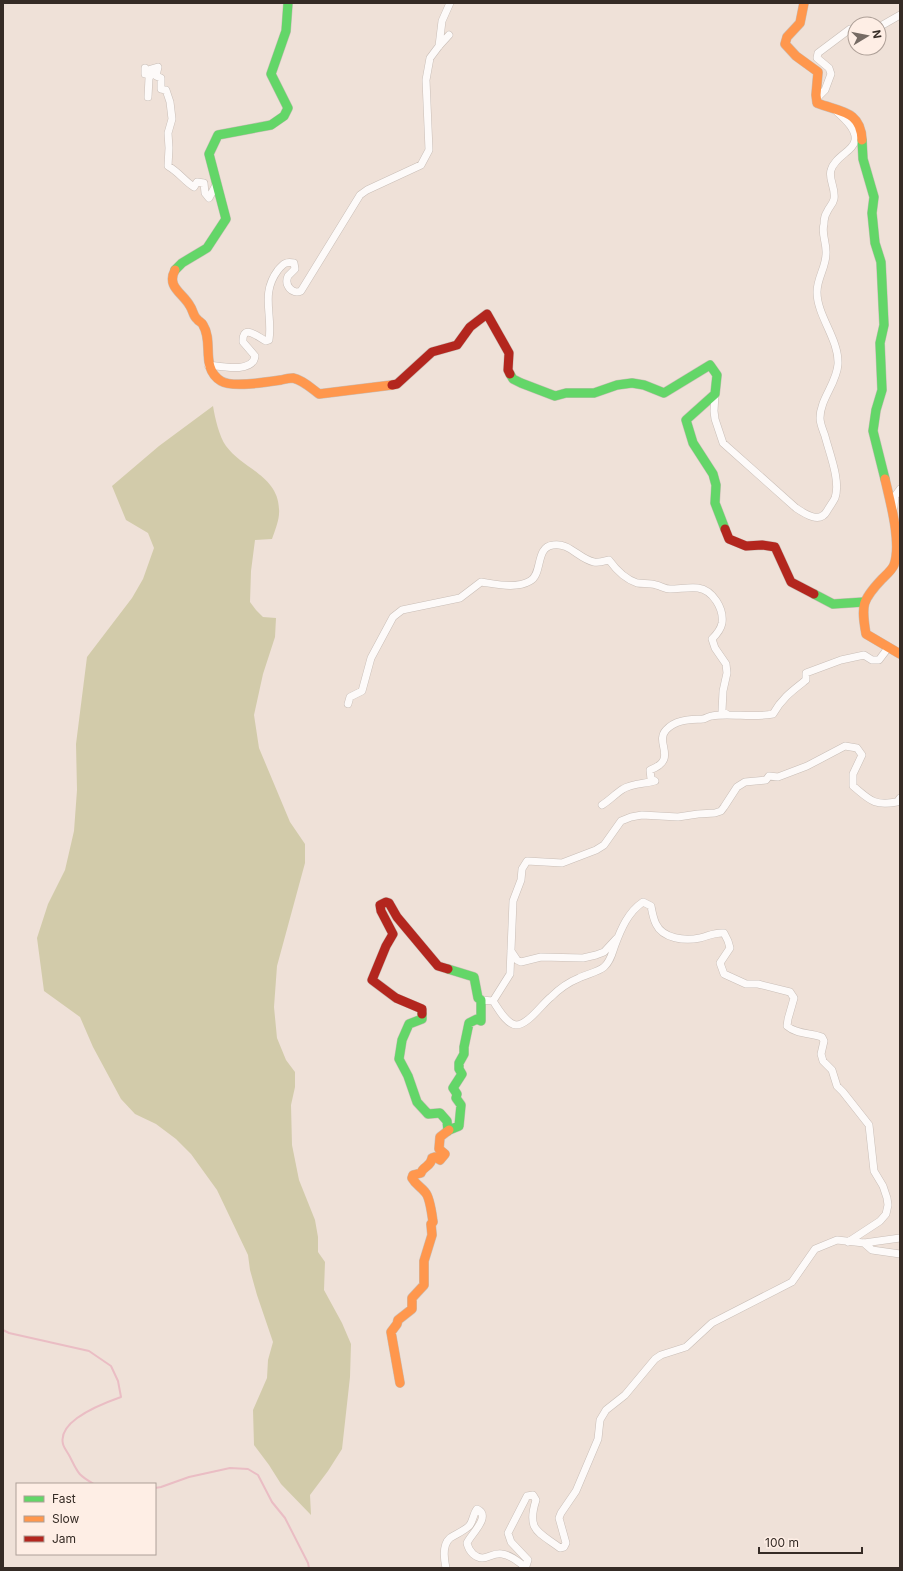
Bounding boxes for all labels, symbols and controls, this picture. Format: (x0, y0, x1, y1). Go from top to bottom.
north arrow (847, 16, 887, 56)
text: N (869, 29, 884, 40)
legend (16, 1483, 156, 1555)
text: Fast (52, 1491, 76, 1506)
text: Slow (52, 1511, 80, 1526)
scale bar (759, 1529, 862, 1555)
text: Jam (52, 1531, 76, 1546)
text: 100 m (765, 1535, 799, 1550)

